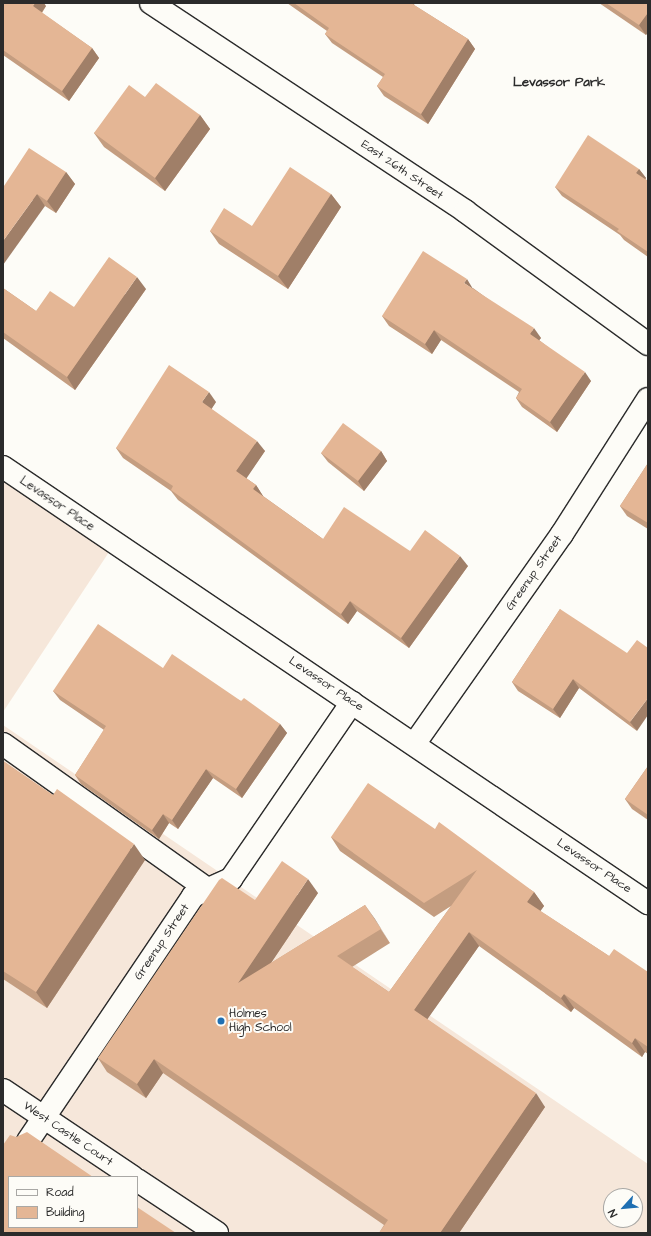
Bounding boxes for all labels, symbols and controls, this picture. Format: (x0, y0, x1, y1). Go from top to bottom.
district label: Levassor Park (513, 74, 605, 90)
street label: East 26th Street (358, 137, 446, 203)
street label: Levassor Place (17, 474, 97, 534)
street label: Greenup Street (503, 533, 565, 613)
street label: Levassor Place (286, 654, 366, 714)
street label: Levassor Place (554, 836, 634, 896)
street label: Greenup Street (131, 901, 193, 983)
place label: Holmes High School (229, 1007, 292, 1035)
marker: Holmes High School (216, 1016, 226, 1026)
street label: West Castle Court (20, 1099, 116, 1169)
legend (8, 1176, 138, 1228)
text: Road (46, 1184, 74, 1201)
north arrow (603, 1188, 643, 1228)
text: Building (46, 1204, 84, 1221)
text: N (605, 1207, 621, 1220)

